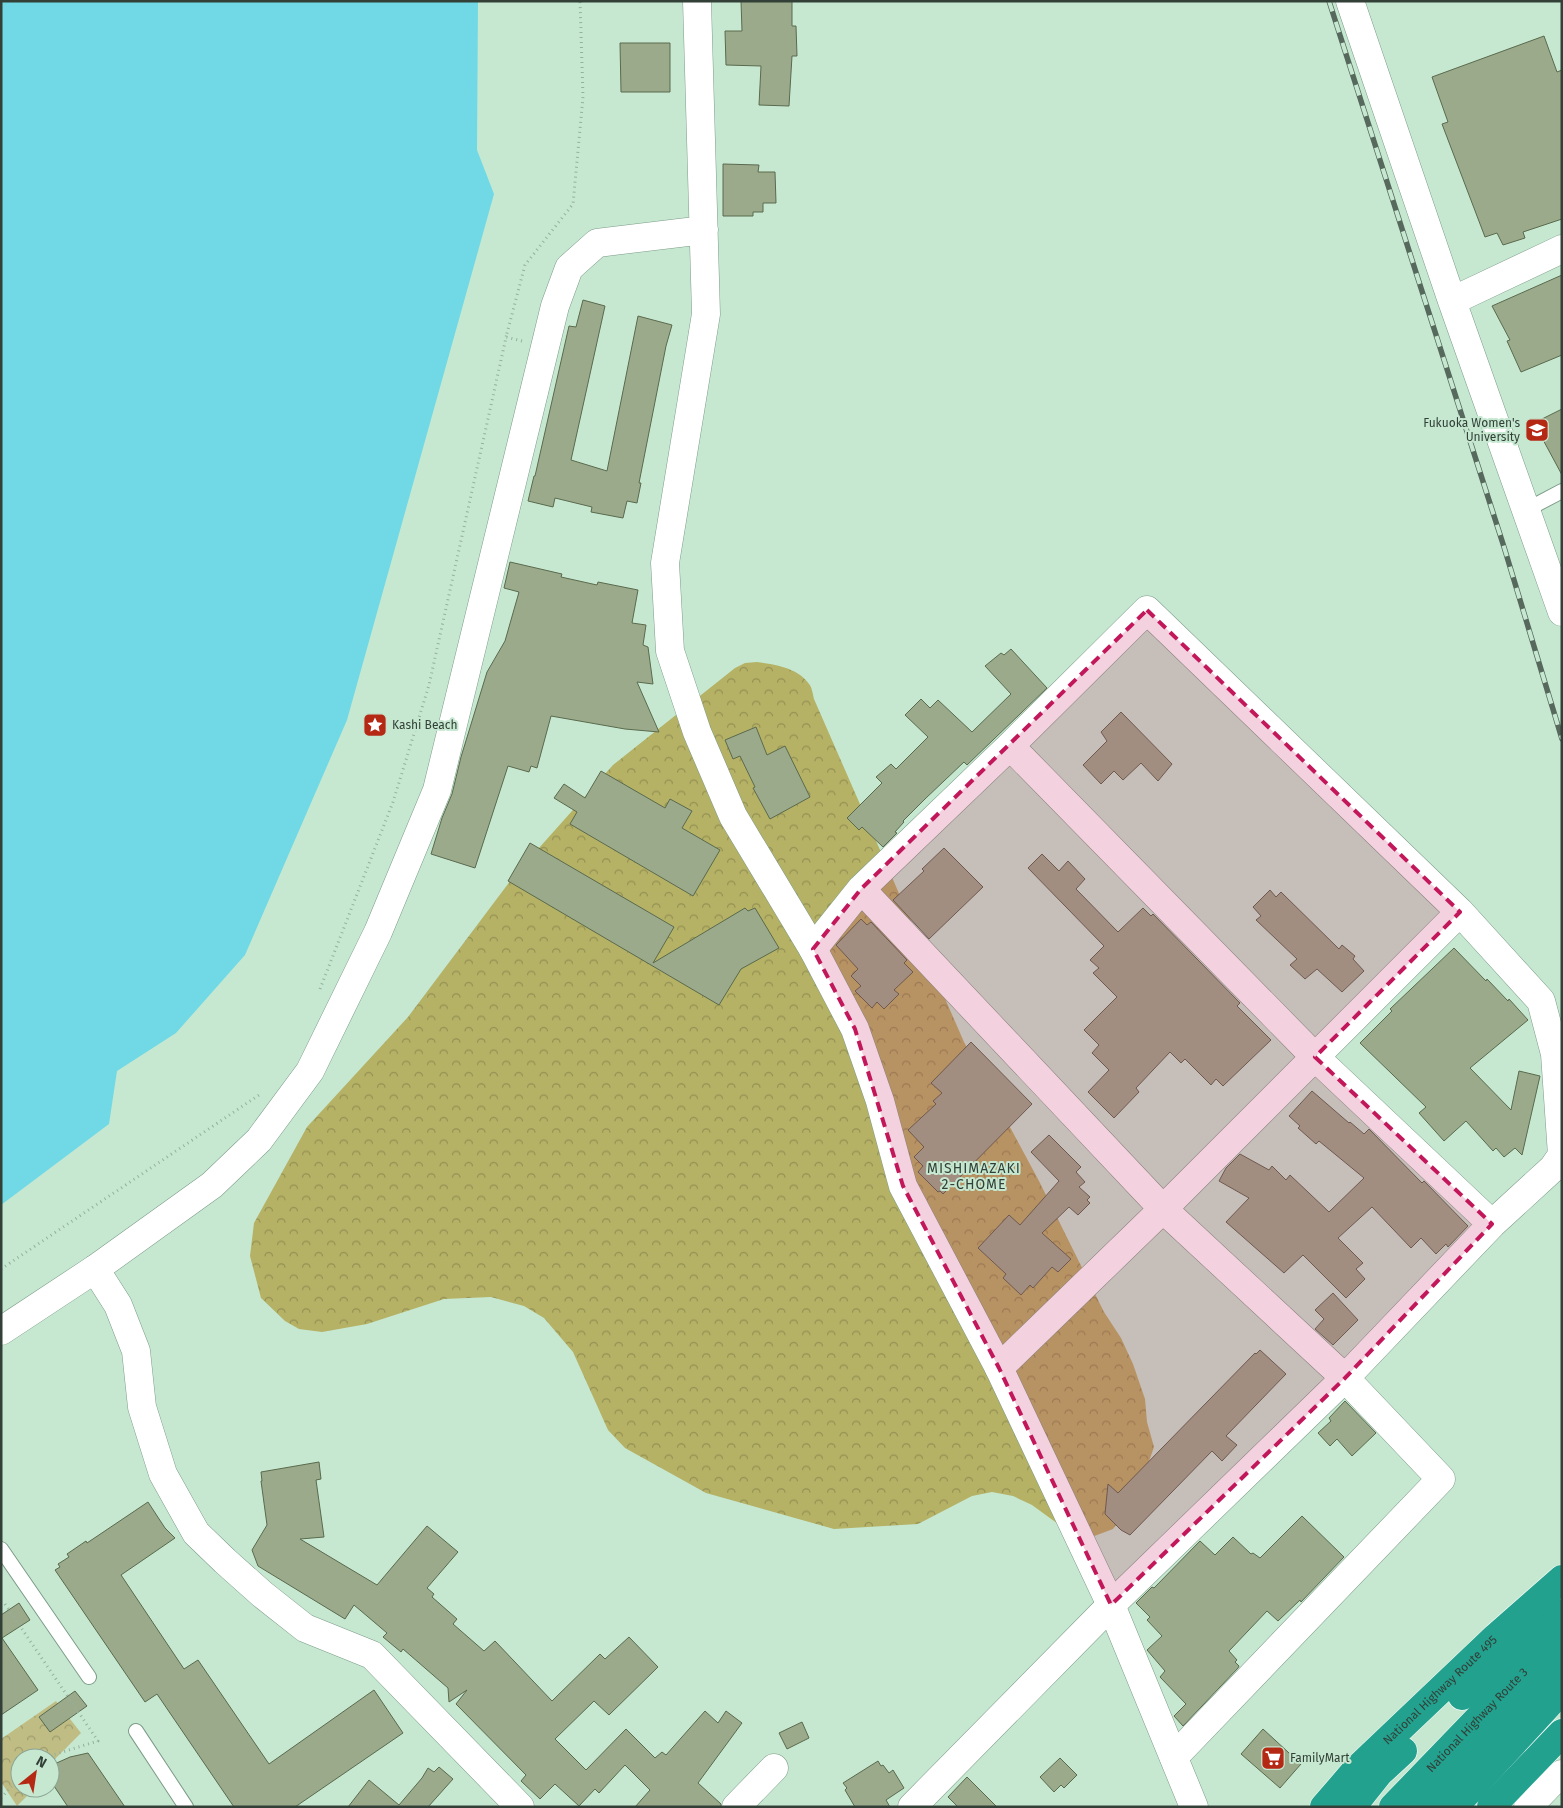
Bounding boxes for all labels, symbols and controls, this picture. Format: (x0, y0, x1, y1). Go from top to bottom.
place label: Fukuoka Women's University (1423, 416, 1520, 444)
school or university icon: Fukuoka Women's University (1524, 417, 1550, 443)
place icon: Kashi Beach (362, 712, 388, 738)
place label: Kashi Beach (392, 718, 458, 732)
district label: MISHIMAZAKI 2-CHOME (927, 1160, 1021, 1193)
street label: National Highway Route 495 (1380, 1633, 1500, 1747)
street label: National Highway Route 3 (1424, 1665, 1531, 1775)
supermarket icon: FamilyMart (1260, 1745, 1286, 1771)
north arrow (10, 1748, 60, 1798)
place label: FamilyMart (1290, 1751, 1350, 1765)
text: N (33, 1752, 50, 1772)

